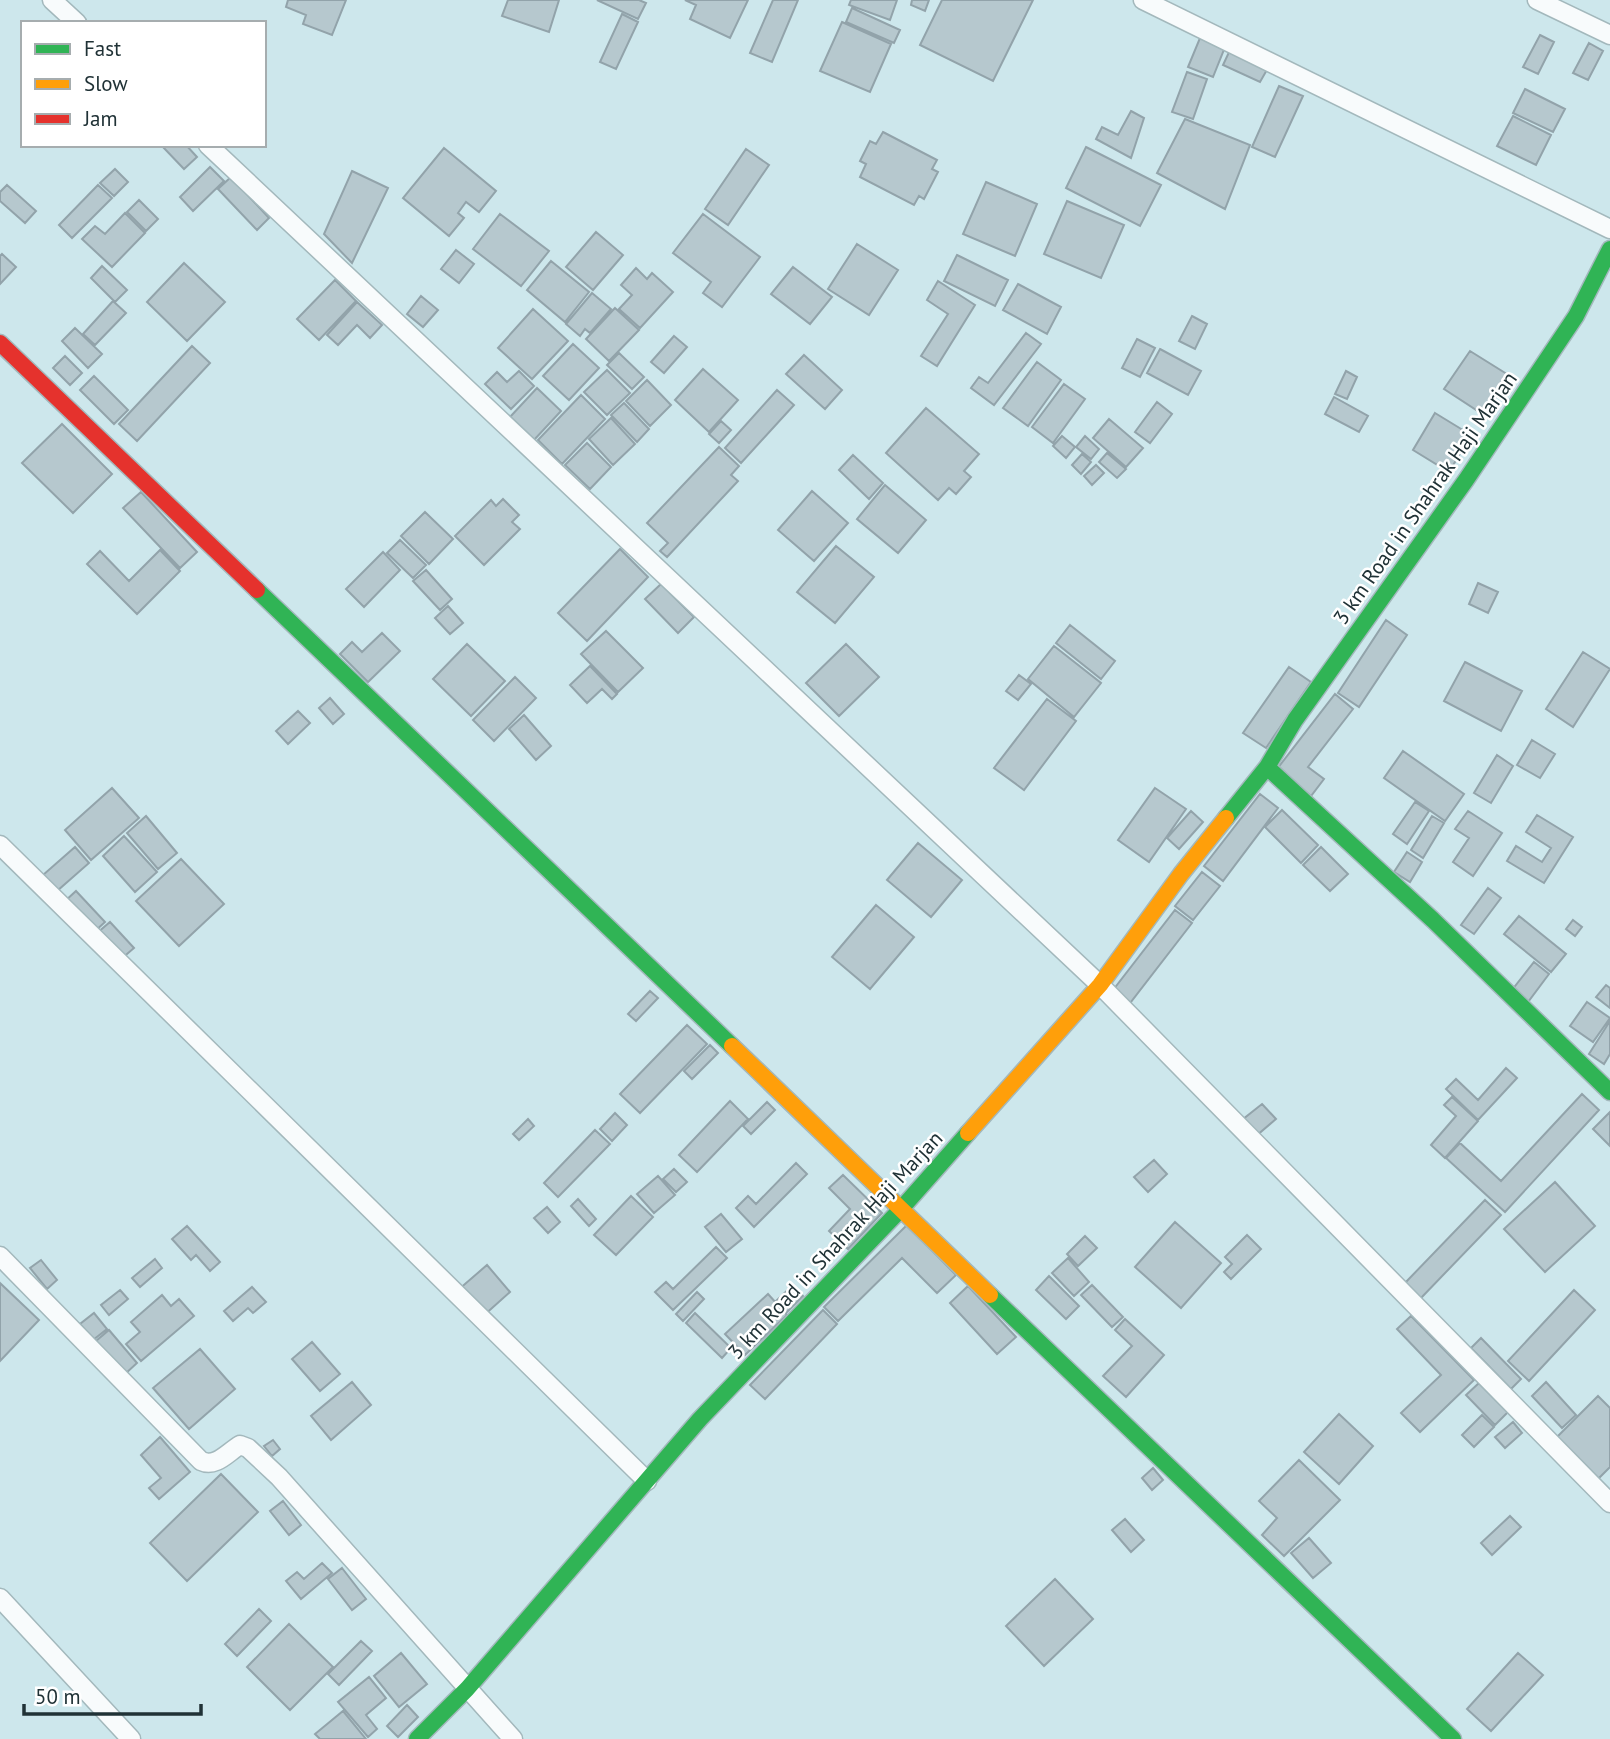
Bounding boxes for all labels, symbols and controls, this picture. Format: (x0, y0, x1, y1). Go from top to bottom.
legend (21, 21, 266, 147)
text: Fast (84, 35, 121, 62)
text: Slow (84, 70, 128, 97)
text: Jam (83, 105, 118, 132)
street label: 3 km Road in Shahrak Haji Marjan (1327, 366, 1523, 630)
street label: 3 km Road in Shahrak Haji Marjan (722, 1125, 948, 1365)
scale bar (24, 1672, 201, 1716)
text: 50 m (35, 1683, 81, 1710)

